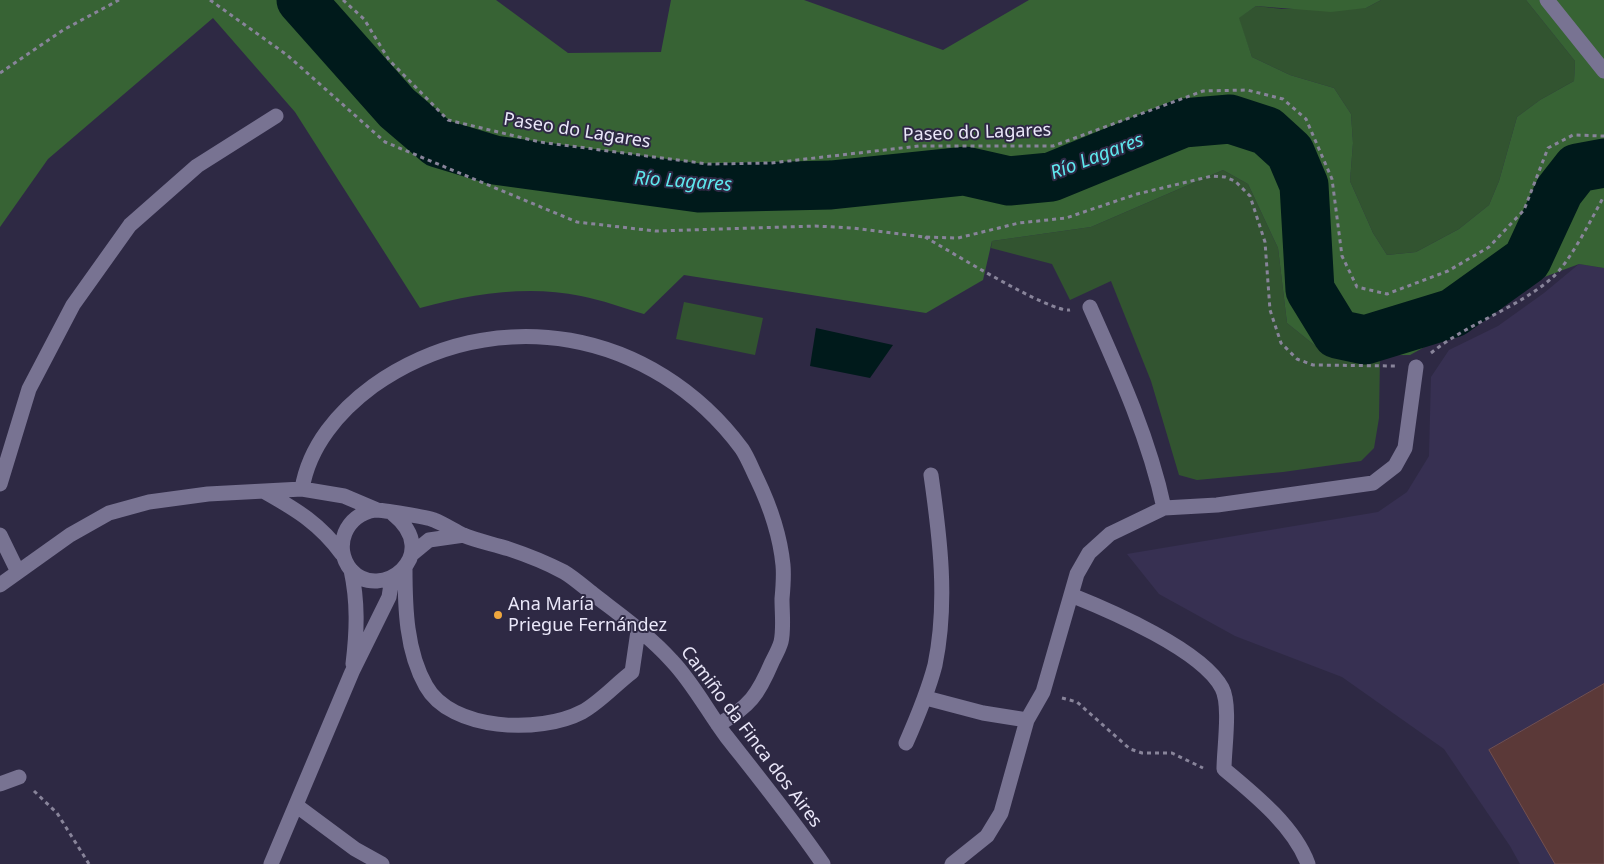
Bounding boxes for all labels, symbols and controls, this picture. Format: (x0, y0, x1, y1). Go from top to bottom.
street label: Paseo do Lagares (502, 109, 652, 153)
street label: Paseo do Lagares (902, 120, 1052, 146)
water label: Río Lagares (1047, 129, 1147, 185)
water label: Río Lagares (633, 167, 733, 197)
place label: Ana María Priegue Fernández (508, 594, 667, 636)
marker: Ana María Priegue Fernández (492, 609, 504, 621)
street label: Camiño da Finca dos Aires (676, 642, 826, 832)

